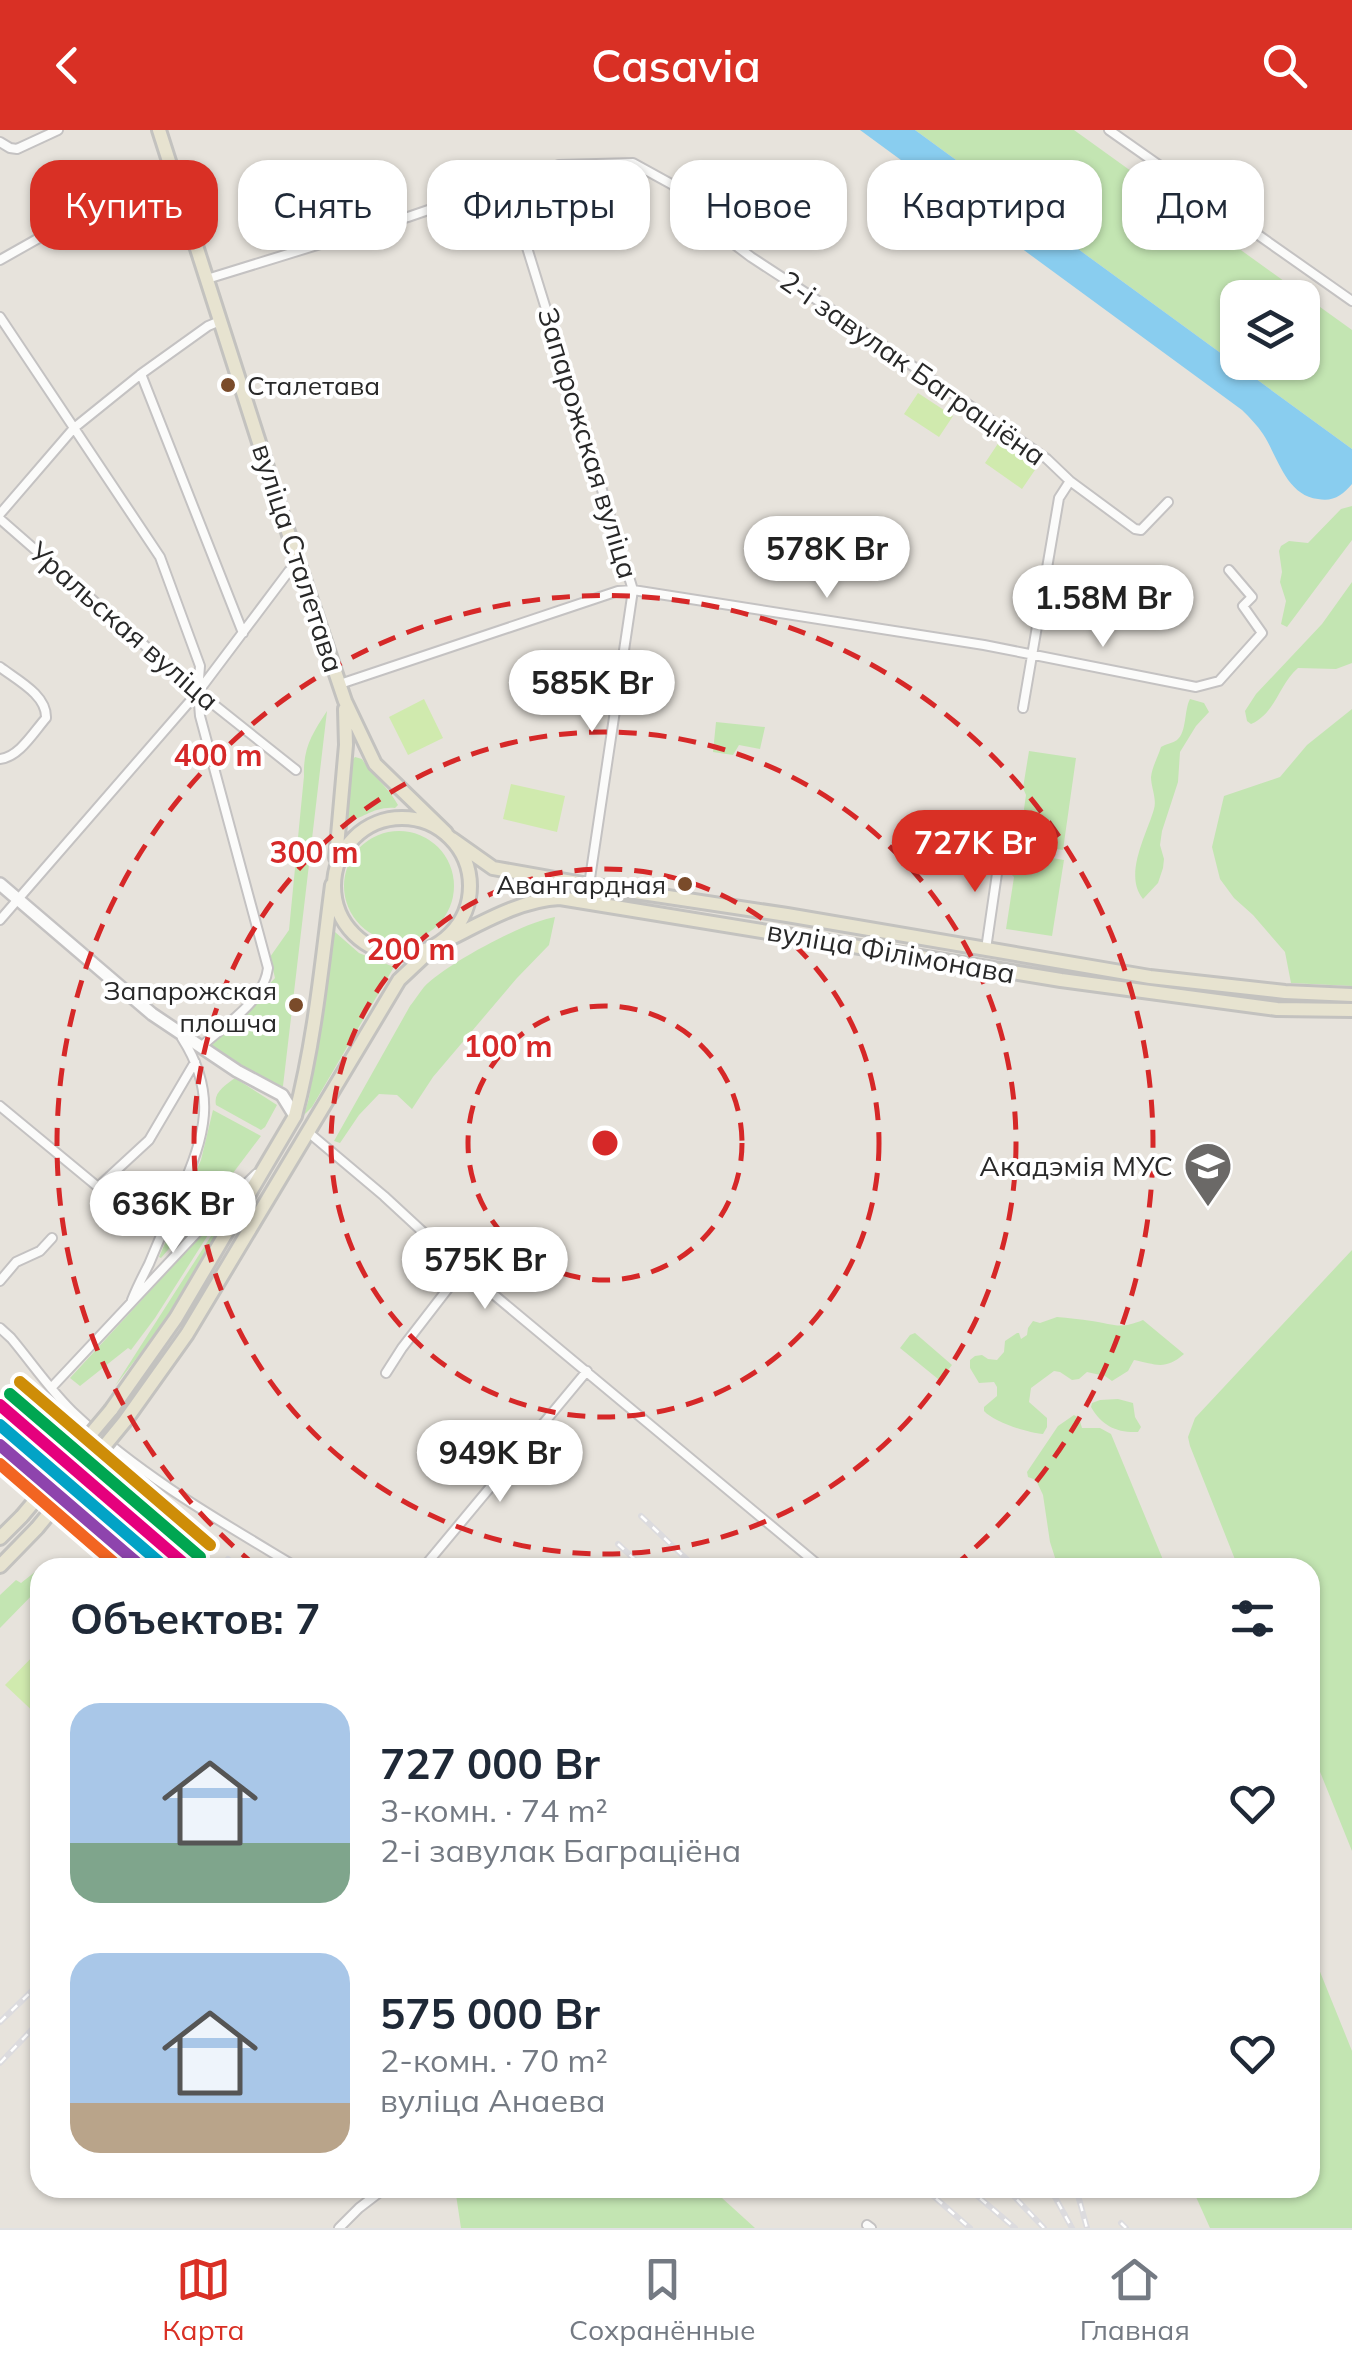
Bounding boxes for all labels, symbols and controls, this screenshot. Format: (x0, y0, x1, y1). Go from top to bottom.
text: Casavia (591, 37, 761, 93)
icon: back (40, 38, 95, 93)
icon: search (1257, 38, 1312, 93)
chip: Купить (30, 160, 218, 250)
chip: Снять (238, 160, 407, 250)
chip: Фильтры (427, 160, 650, 250)
chip: Новое (670, 160, 847, 250)
chip: Квартира (867, 160, 1102, 250)
chip: Дом (1122, 160, 1264, 250)
street label: 2-і завулак Баграціёна (774, 263, 1053, 473)
map controls (1220, 280, 1320, 380)
button: layers (1220, 280, 1320, 380)
street label: Запарожская вуліца (531, 303, 646, 583)
place label: Сталетава (247, 369, 380, 402)
marker: Сталетава (218, 375, 238, 395)
street label: вуліца Сталетава (245, 439, 352, 677)
pin: 578K Br (735, 516, 919, 601)
text: 578K Br (766, 528, 888, 568)
street label: Уральская вуліца (22, 533, 226, 717)
pin: 1.58M Br (1000, 565, 1206, 650)
text: 1.58M Br (1035, 577, 1171, 617)
pin: 585K Br (500, 650, 684, 735)
text: 585K Br (531, 662, 653, 702)
text: 400 m (173, 736, 263, 774)
pin: 727K Br (883, 810, 1067, 895)
text: 727K Br (914, 822, 1036, 862)
text: 300 m (269, 833, 359, 871)
place label: Авангардная (496, 868, 666, 901)
marker: Авангардная (675, 874, 695, 894)
street label: вуліца Філімонава (764, 912, 1018, 991)
text: 200 m (366, 930, 456, 968)
place label: Запарожская плошча (104, 974, 277, 1039)
marker: Запарожская плошча (286, 995, 306, 1015)
text: 100 m (463, 1027, 553, 1065)
centre of rings (587, 1125, 623, 1161)
school or university icon: Акадэмія МУС (1182, 1140, 1234, 1208)
place label: Акадэмія МУС (979, 1148, 1173, 1183)
pin: 636K Br (81, 1171, 265, 1256)
text: 636K Br (112, 1183, 234, 1223)
pin: 575K Br (393, 1227, 577, 1312)
text: 575K Br (424, 1239, 546, 1279)
pin: 949K Br (408, 1420, 592, 1505)
text: 949K Br (439, 1432, 561, 1472)
icon: filters (1225, 1591, 1280, 1646)
text: Объектов: 7 (70, 1592, 320, 1645)
text: 727 000 Br (380, 1737, 600, 1790)
icon: home (150, 1743, 270, 1863)
icon: heart (1225, 1776, 1280, 1831)
text: 3-комн. · 74 m² (380, 1790, 608, 1830)
text: 2-і завулак Баграціёна (380, 1830, 741, 1870)
text: 575 000 Br (380, 1987, 600, 2040)
icon: home (150, 1993, 270, 2113)
icon: heart (1225, 2026, 1280, 2081)
text: 2-комн. · 70 m² (380, 2040, 608, 2080)
text: вуліца Анаева (380, 2080, 606, 2120)
tab: Карта (162, 2252, 245, 2347)
tab: Сохранённые (569, 2252, 755, 2347)
tab: Главная (1080, 2252, 1190, 2347)

